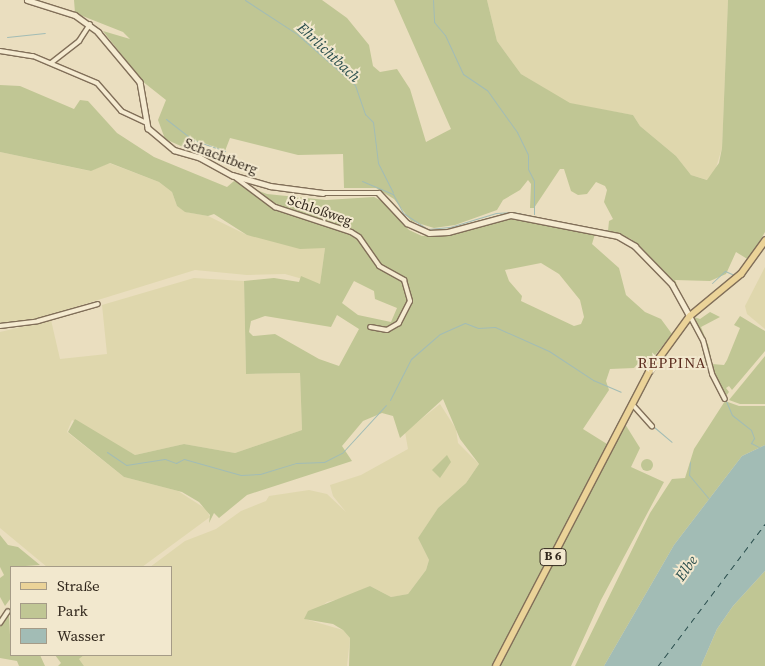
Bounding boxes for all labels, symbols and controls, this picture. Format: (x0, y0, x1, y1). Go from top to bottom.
water label: Ehrlichtbach (294, 18, 364, 86)
street label: Schachtberg (182, 134, 260, 178)
street label: Schloßweg (286, 191, 354, 229)
district label: REPPINA (637, 354, 707, 372)
road number: B 6 (539, 548, 567, 566)
water label: Elbe (671, 552, 701, 584)
legend (10, 566, 172, 656)
text: Straße (57, 575, 100, 596)
text: Park (57, 600, 88, 621)
text: Wasser (57, 625, 105, 646)

